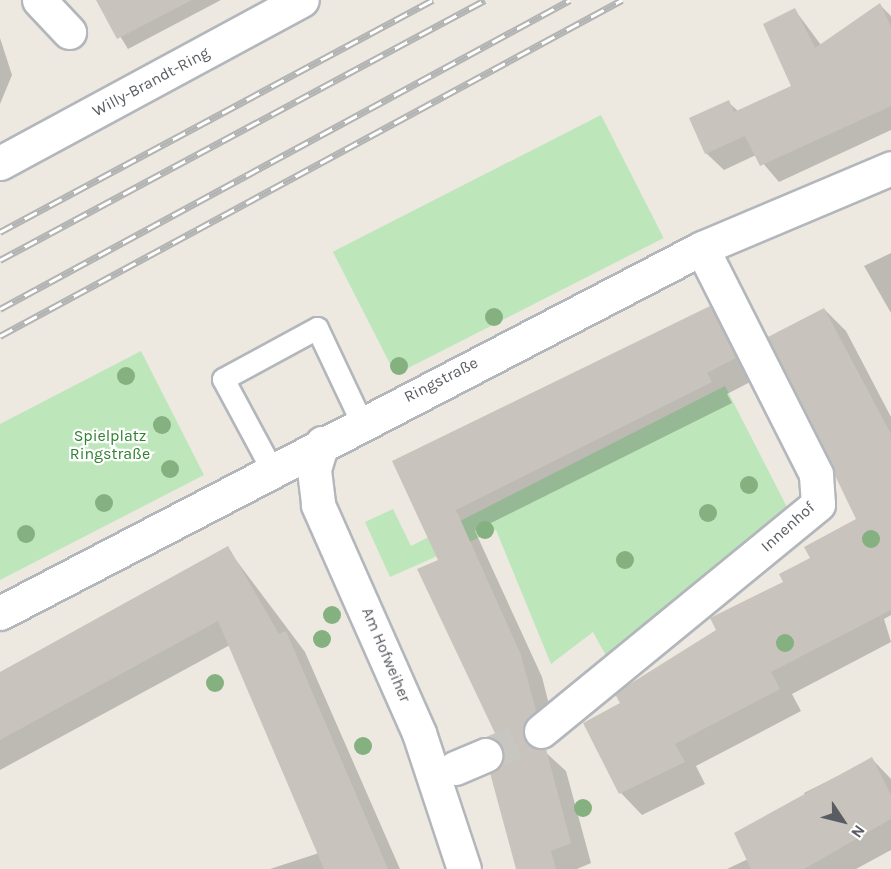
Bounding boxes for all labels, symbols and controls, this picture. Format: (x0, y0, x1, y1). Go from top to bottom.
street label: Willy-Brandt-Ring (89, 43, 213, 121)
street label: Ringstraße (401, 353, 481, 407)
park label: Spielplatz Ringstraße (70, 426, 150, 464)
street label: Innenhof (757, 498, 819, 556)
street label: Am Hofweiher (357, 605, 415, 705)
north arrow (813, 791, 873, 851)
text: N (847, 821, 869, 842)

